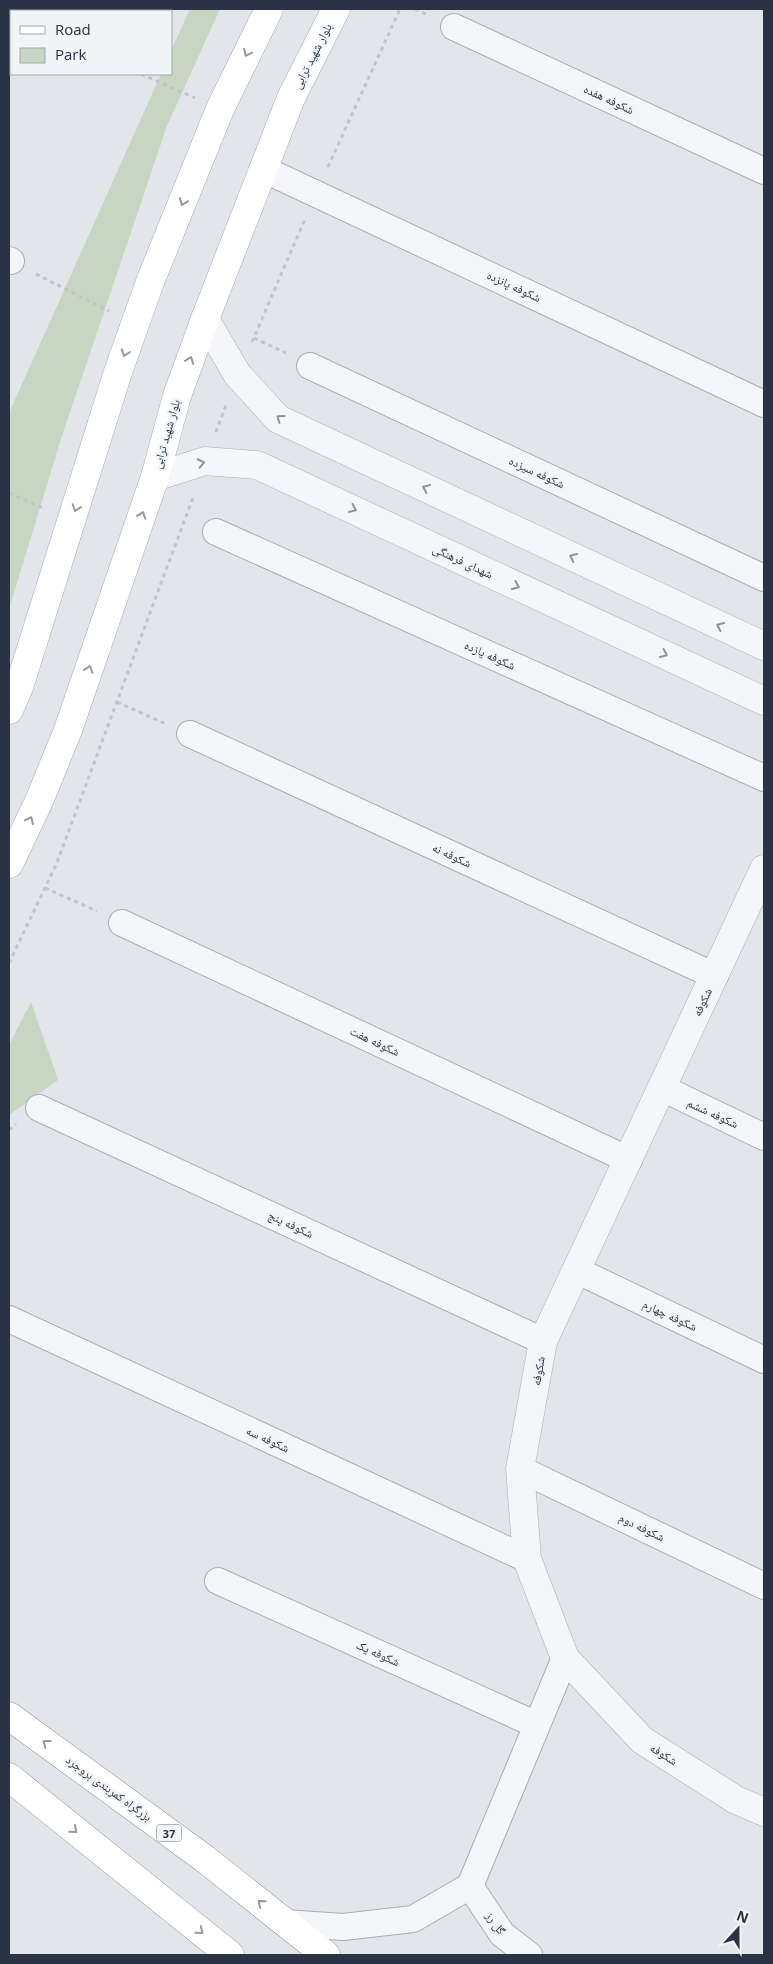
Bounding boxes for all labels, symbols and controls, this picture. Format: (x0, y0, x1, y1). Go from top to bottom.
legend (10, 10, 172, 75)
text: Road (55, 19, 91, 39)
street label: بلوار شهید ترابی (288, 20, 336, 92)
text: Park (55, 44, 86, 64)
one-way arrow (244, 47, 254, 56)
street label: شکوفه هفده (581, 80, 637, 118)
one-way arrow (179, 197, 189, 205)
street label: شکوفه پانزده (484, 266, 544, 306)
one-way arrow (121, 349, 131, 357)
one-way arrow (184, 356, 194, 365)
street label: بلوار شهید ترابی (148, 397, 184, 471)
one-way arrow (277, 415, 286, 423)
street label: شکوفه سیزده (506, 452, 568, 492)
one-way arrow (197, 458, 206, 469)
one-way arrow (422, 484, 431, 494)
one-way arrow (348, 503, 357, 514)
one-way arrow (72, 504, 82, 512)
one-way arrow (136, 511, 146, 520)
street label: شهدای فرهنگی (430, 540, 496, 582)
one-way arrow (569, 552, 578, 563)
one-way arrow (511, 579, 520, 590)
one-way arrow (716, 621, 725, 632)
street label: شکوفه یازده (462, 636, 518, 674)
one-way arrow (659, 648, 668, 659)
one-way arrow (83, 665, 93, 673)
one-way arrow (24, 816, 34, 825)
street label: شکوفه نه (430, 839, 474, 871)
street label: شکوفه (688, 985, 716, 1019)
street label: شکوفه هفت (347, 1022, 403, 1060)
street label: شکوفه ششم (685, 1094, 742, 1132)
street label: شکوفه پنج (266, 1206, 317, 1242)
street label: شکوفه چهارم (640, 1295, 700, 1335)
street label: شکوفه (527, 1355, 549, 1387)
street label: شکوفه سه (244, 1422, 292, 1456)
street label: شکوفه دوم (616, 1509, 668, 1545)
street label: شکوفه یک (354, 1636, 403, 1670)
street label: شکوفه (647, 1739, 681, 1769)
one-way arrow (43, 1740, 52, 1749)
street label: بزرگراه کمربندی بروجرد (63, 1751, 155, 1825)
one-way arrow (68, 1824, 77, 1832)
road number: 37 (156, 1825, 182, 1842)
one-way arrow (257, 1900, 266, 1909)
north arrow (713, 1904, 763, 1954)
text: N (734, 1905, 752, 1927)
street label: گل رز (481, 1907, 510, 1938)
one-way arrow (195, 1926, 204, 1935)

